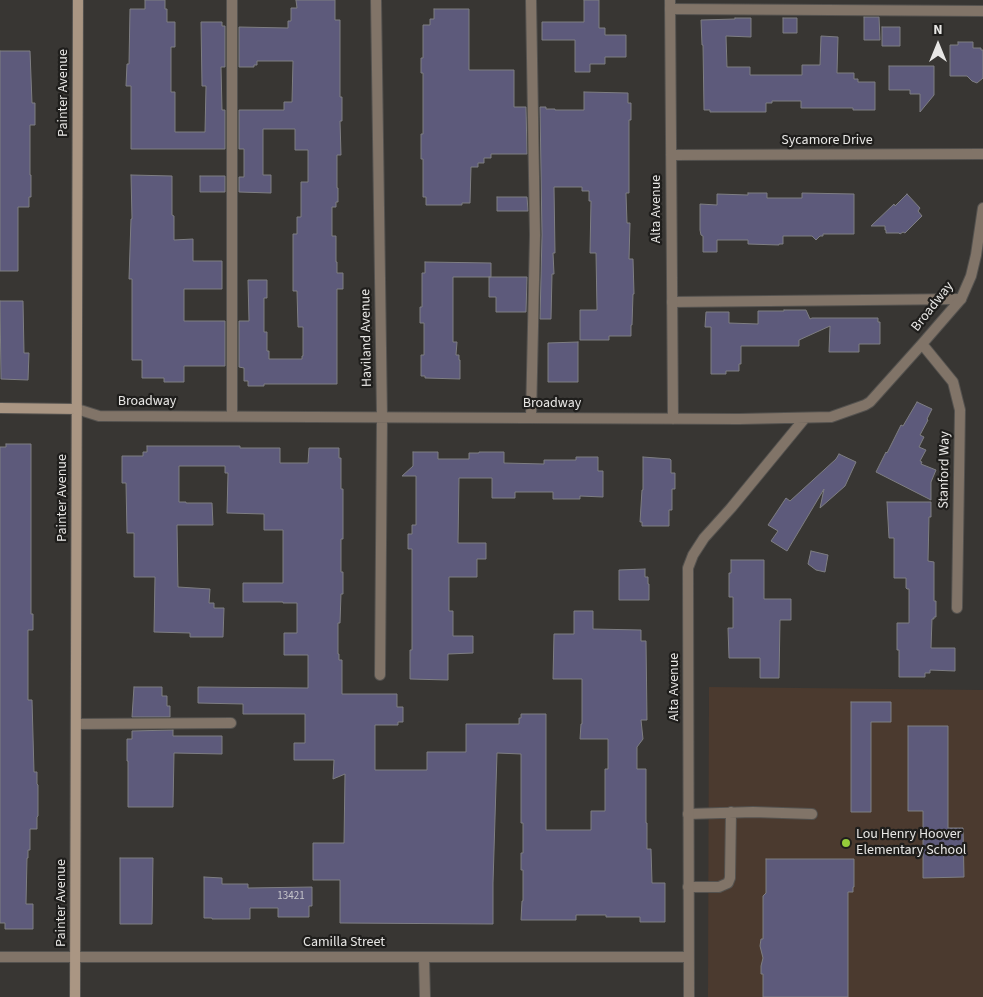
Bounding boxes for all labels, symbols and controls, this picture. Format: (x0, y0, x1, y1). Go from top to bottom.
north arrow (913, 20, 963, 70)
text: N (933, 20, 943, 40)
street label: Painter Avenue (56, 49, 72, 137)
street label: Sycamore Drive (781, 133, 873, 149)
street label: Alta Avenue (649, 175, 665, 243)
street label: Broadway (908, 279, 958, 335)
street label: Haviland Avenue (358, 289, 376, 387)
street label: Broadway (118, 394, 176, 410)
street label: Broadway (523, 396, 581, 412)
street label: Stanford Way (936, 431, 954, 509)
street label: Painter Avenue (55, 454, 71, 542)
street label: Alta Avenue (667, 653, 683, 721)
place label: Lou Henry Hoover Elementary School (856, 827, 966, 860)
marker: Lou Henry Hoover Elementary School (840, 837, 852, 849)
street label: Painter Avenue (54, 859, 70, 947)
house number: 13421 (277, 890, 305, 904)
street label: Camilla Street (303, 935, 385, 951)

